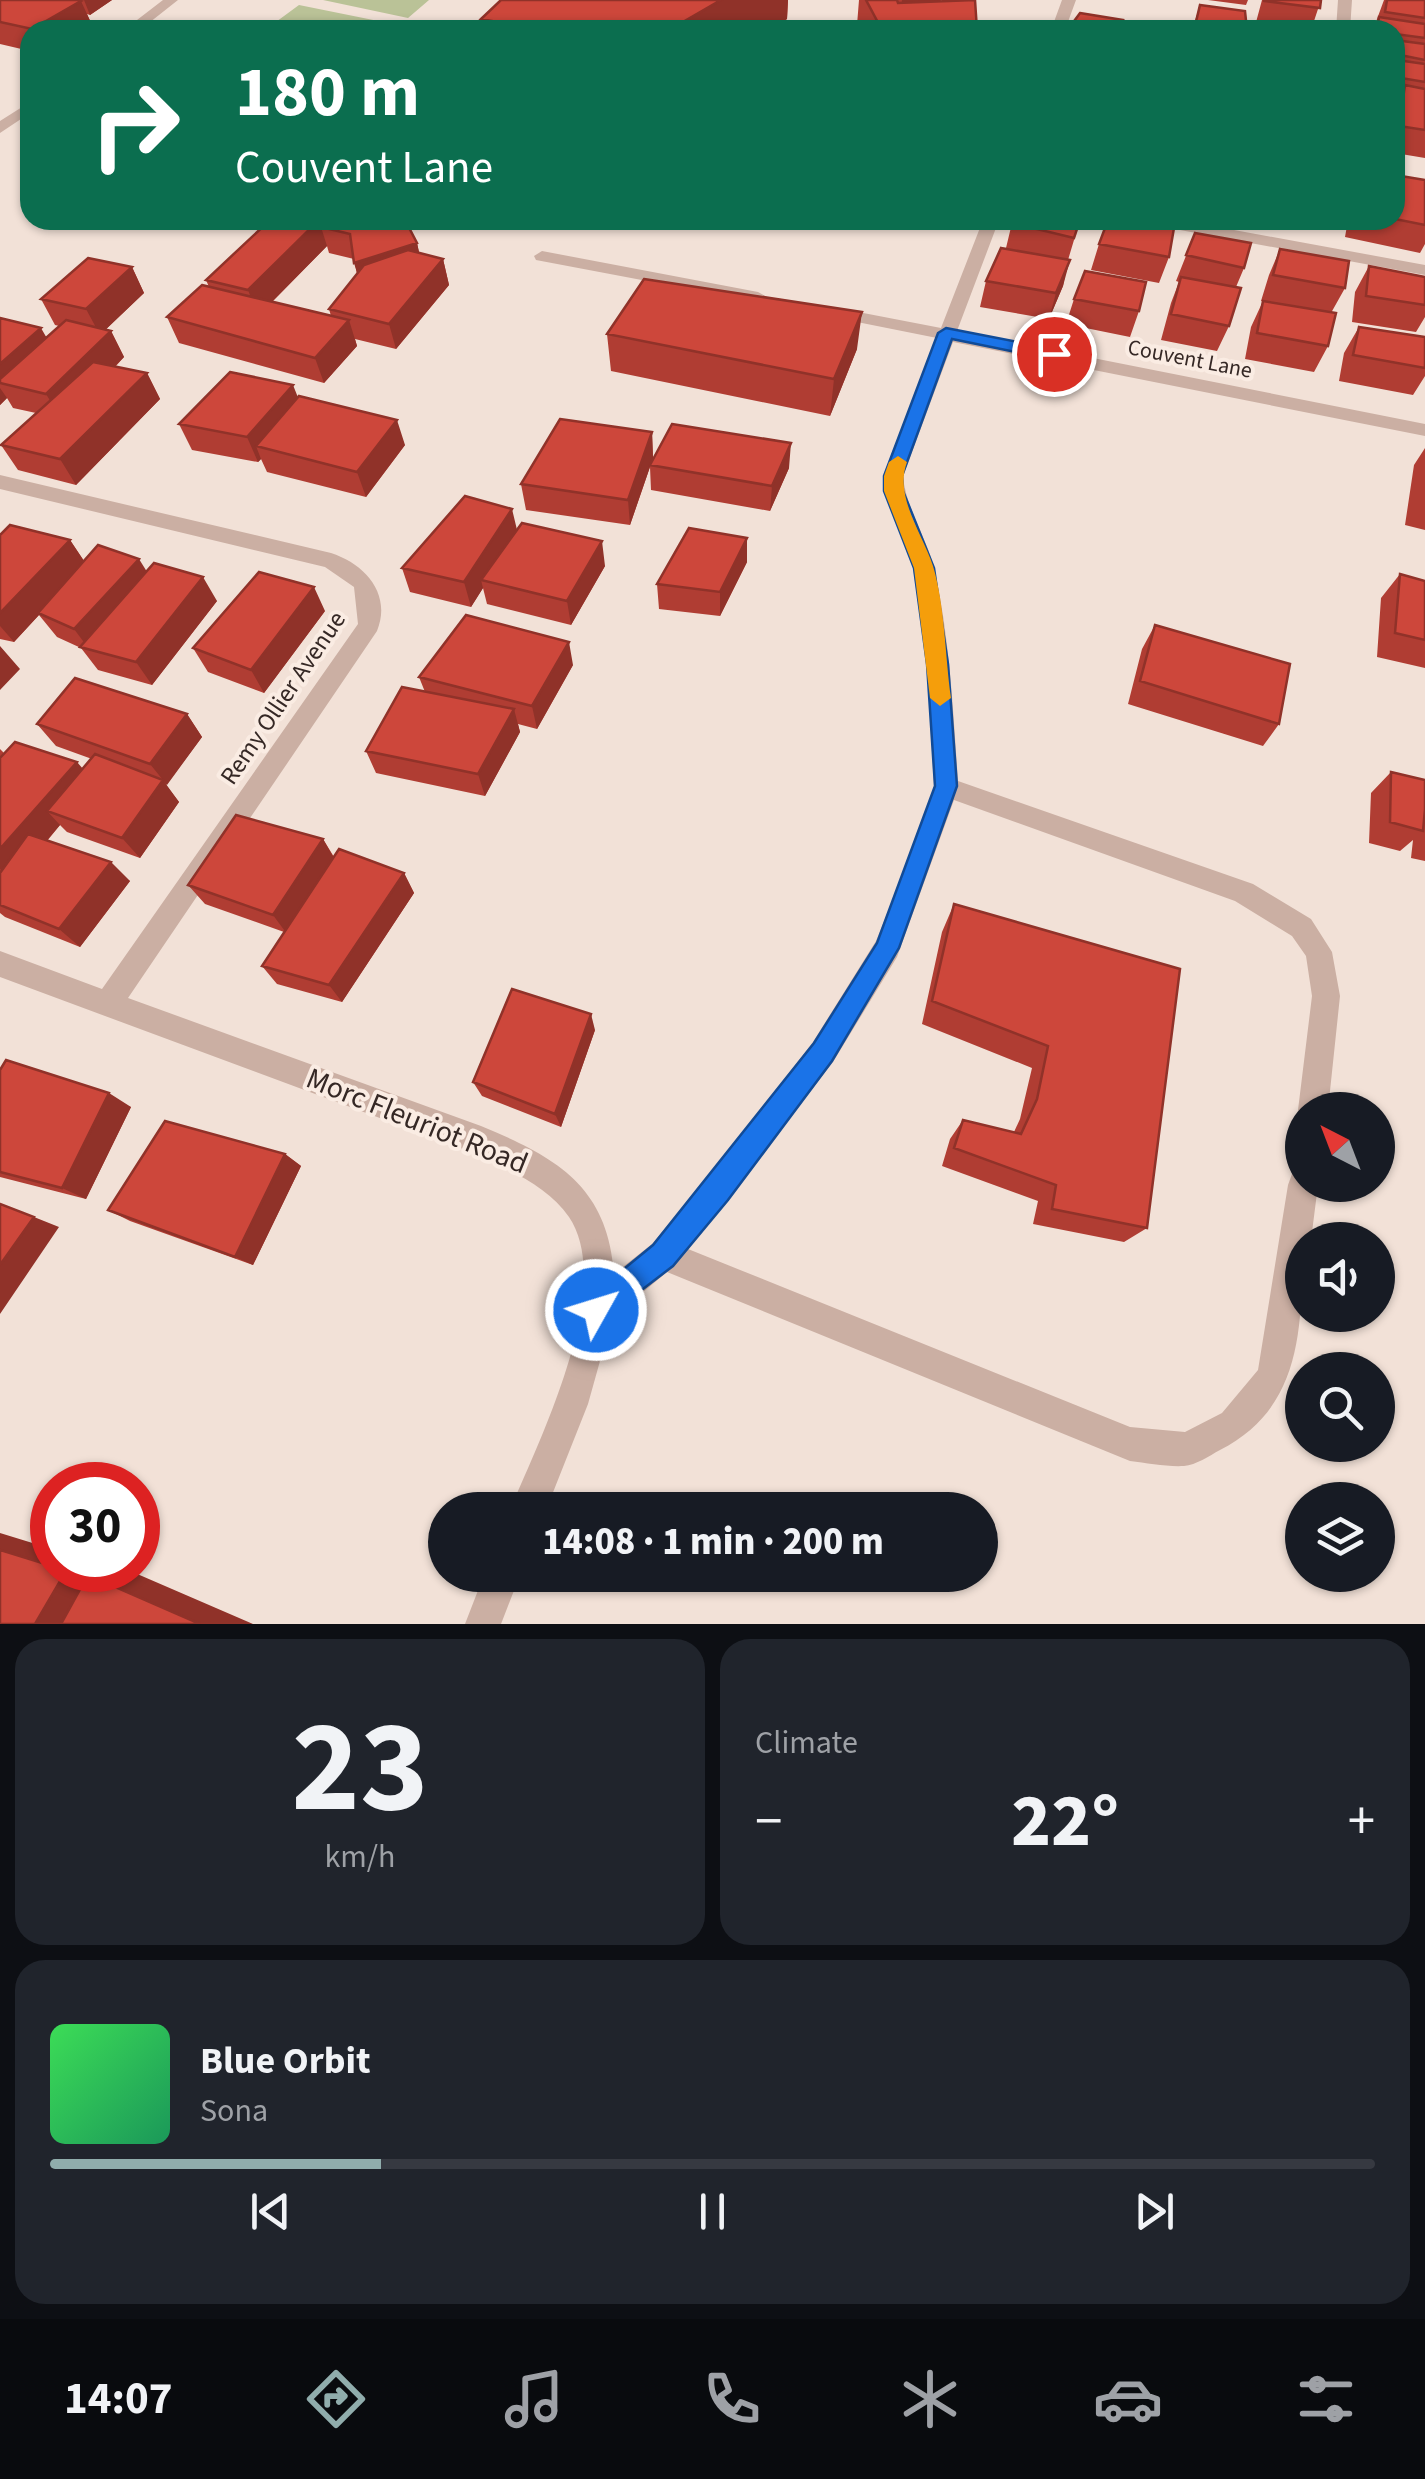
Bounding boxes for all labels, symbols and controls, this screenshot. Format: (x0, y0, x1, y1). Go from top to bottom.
text: 180 m (235, 43, 420, 143)
icon: right (70, 60, 200, 190)
text: Couvent Lane (235, 136, 493, 200)
pin (1012, 312, 1097, 397)
icon: arrive (1027, 327, 1082, 382)
street label: Couvent Lane (1125, 331, 1255, 387)
street label: Remy Ollier Avenue (211, 604, 355, 792)
street label: Morc Fleuriot Road (300, 1057, 534, 1185)
north arrow (1285, 1092, 1395, 1202)
map controls (1285, 1092, 1395, 1592)
button: sound (1285, 1222, 1395, 1332)
position arrow (544, 1258, 648, 1362)
button: search (1285, 1352, 1395, 1462)
speed limit sign: 30 (30, 1462, 160, 1592)
button: layers (1285, 1482, 1395, 1592)
text: 14:08 · 1 min · 200 m (542, 1515, 884, 1569)
text: 23 (291, 1676, 429, 1861)
text: Climate (755, 1720, 858, 1766)
text: 22° (1011, 1768, 1119, 1875)
text: − (755, 1783, 782, 1861)
text: + (1348, 1783, 1375, 1861)
text: km/h (325, 1834, 395, 1880)
text: Blue Orbit (200, 2034, 371, 2088)
text: Sona (200, 2088, 268, 2134)
icon: previous (243, 2184, 298, 2239)
icon: pause (685, 2184, 740, 2239)
icon: next (1127, 2184, 1182, 2239)
icon: directions (301, 2364, 371, 2434)
icon: music (499, 2364, 569, 2434)
icon: phone (697, 2364, 767, 2434)
icon: climate (895, 2364, 965, 2434)
icon: car (1093, 2364, 1163, 2434)
icon: filters (1291, 2364, 1361, 2434)
text: 14:07 (64, 2367, 173, 2431)

